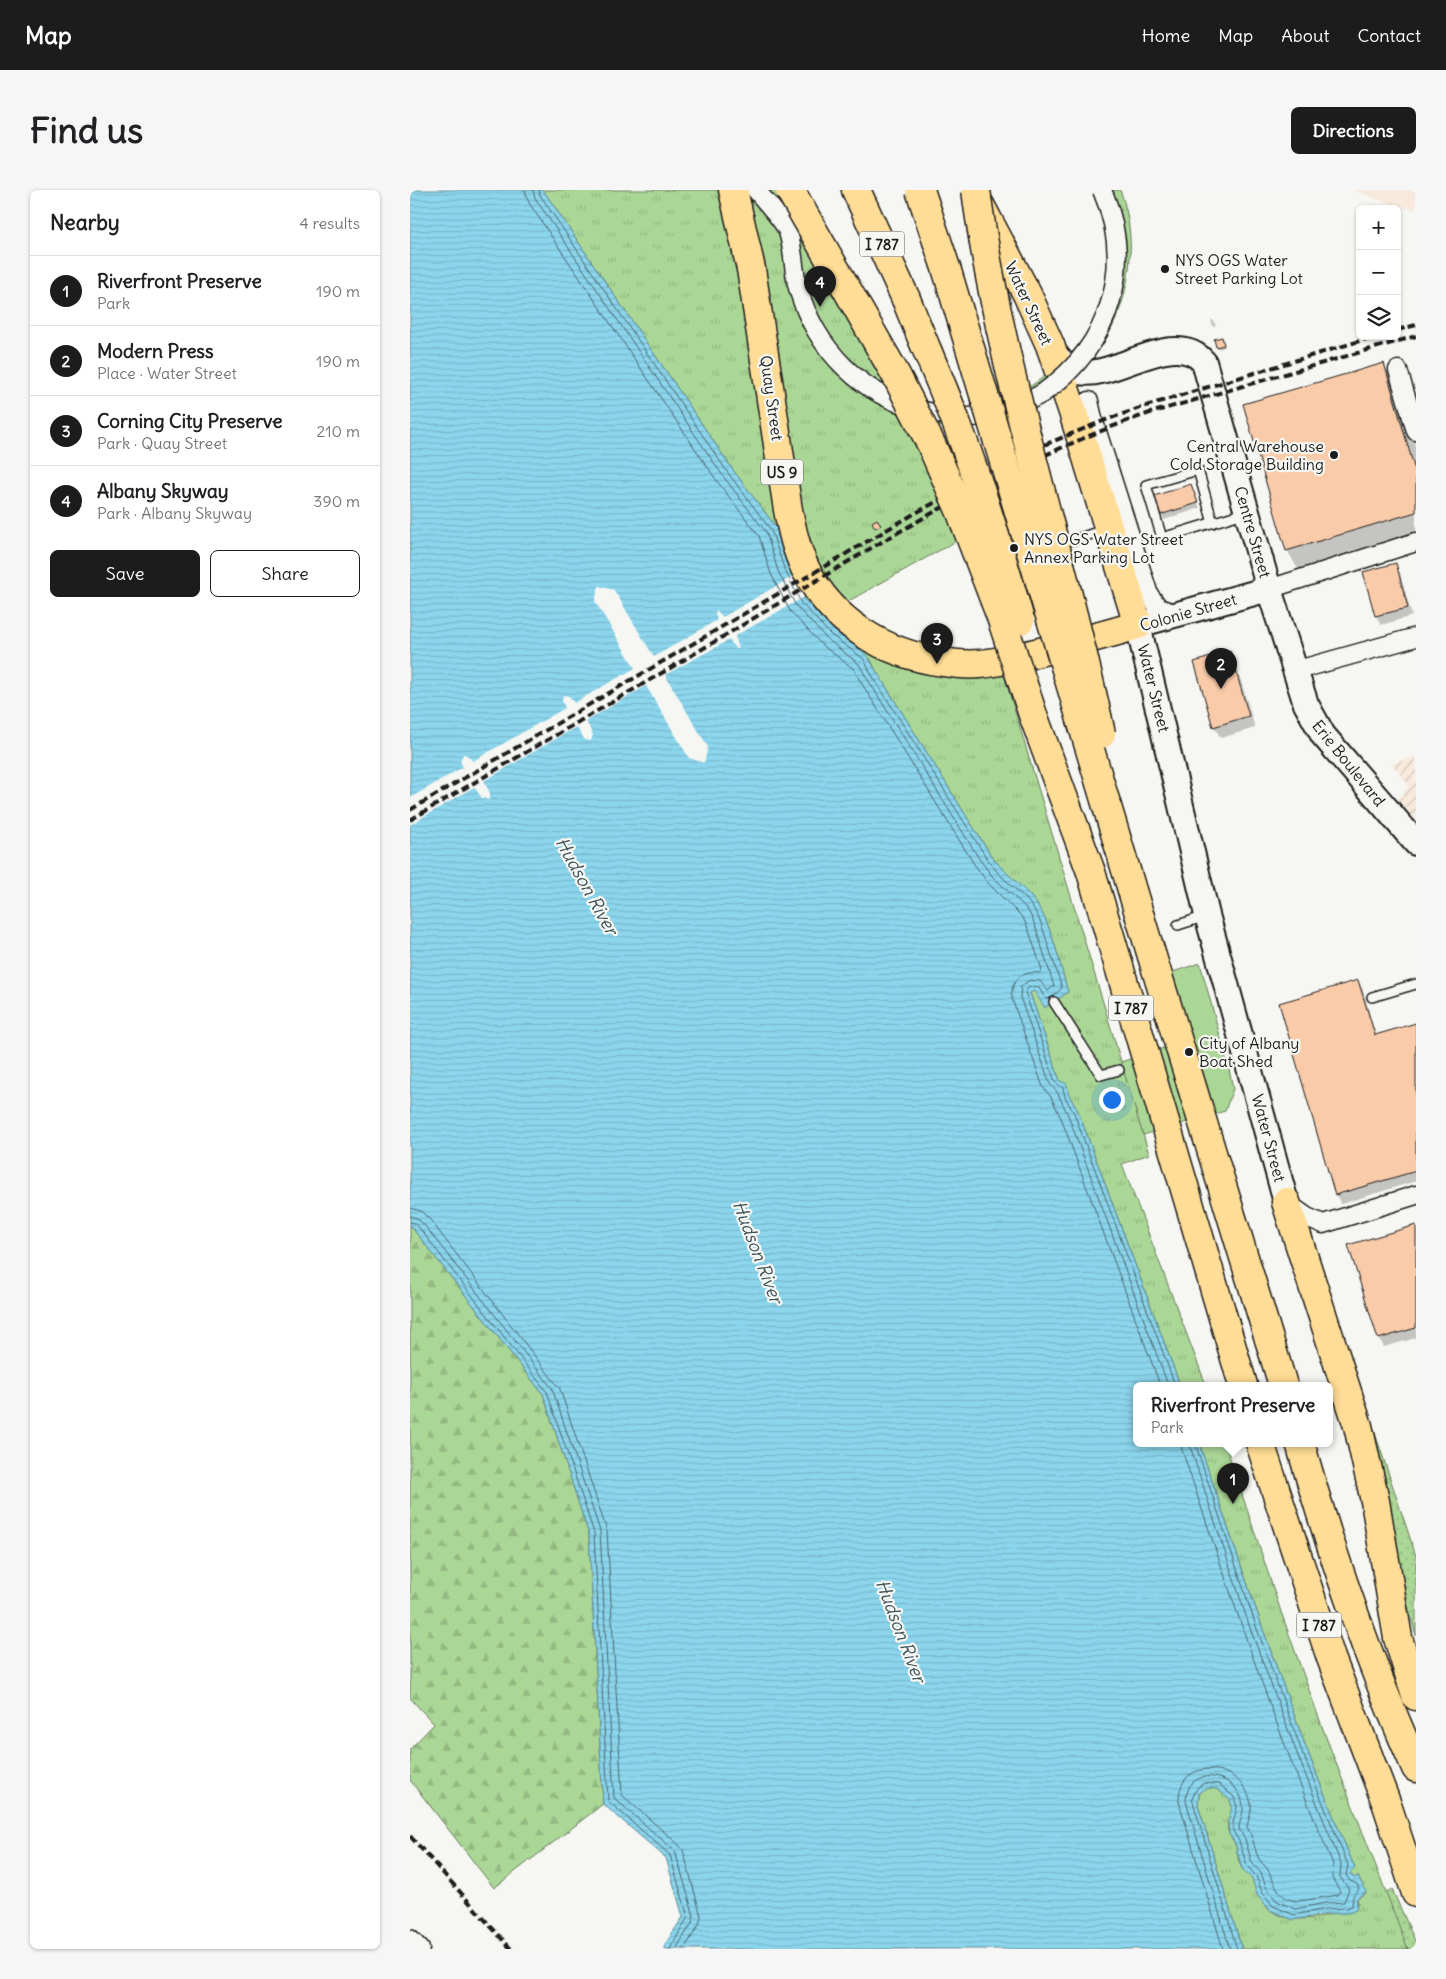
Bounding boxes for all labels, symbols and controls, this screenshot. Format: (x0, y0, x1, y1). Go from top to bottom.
text: Map (25, 20, 72, 50)
text: Home (1142, 24, 1190, 47)
text: Map (1218, 24, 1253, 47)
text: About (1281, 24, 1329, 47)
text: Contact (1357, 24, 1421, 47)
button: Directions (1291, 107, 1416, 154)
text: Find us (30, 108, 143, 152)
map controls (1356, 205, 1401, 340)
button: + (1356, 205, 1401, 250)
text: Nearby (50, 209, 120, 236)
text: 4 results (299, 213, 360, 233)
road number: I 787 (860, 232, 904, 256)
place label: NYS OGS Water Street Parking Lot (1175, 250, 1304, 288)
button: − (1356, 250, 1401, 295)
street label: Water Street (1001, 258, 1057, 349)
marker: NYS OGS Water Street Parking Lot (1159, 263, 1171, 275)
pin: 4 (804, 266, 836, 307)
text: Riverfront Preserve (97, 269, 262, 293)
text: 1 (63, 281, 69, 301)
text: 190 m (316, 281, 360, 301)
text: Park (97, 293, 130, 313)
button: layers (1356, 295, 1401, 340)
text: Modern Press (97, 339, 214, 363)
text: 2 (62, 351, 70, 371)
text: 190 m (316, 351, 360, 371)
street label: Quay Street (756, 354, 788, 443)
text: Place · Water Street (97, 363, 237, 383)
text: Corning City Preserve (97, 409, 283, 433)
text: 3 (61, 421, 71, 441)
text: 210 m (317, 421, 360, 441)
text: Park · Quay Street (97, 433, 227, 453)
place label: Central Warehouse Cold Storage Building (1170, 436, 1324, 474)
marker: Central Warehouse Cold Storage Building (1328, 449, 1340, 461)
road number: US 9 (761, 460, 803, 484)
text: Albany Skyway (97, 479, 229, 503)
street label: Centre Street (1230, 484, 1276, 581)
text: 4 (61, 491, 71, 511)
text: 390 m (313, 491, 360, 511)
text: Park · Albany Skyway (97, 503, 252, 523)
place label: NYS OGS Water Street Annex Parking Lot (1024, 529, 1184, 567)
marker: NYS OGS Water Street Annex Parking Lot (1008, 542, 1020, 554)
button: Save (50, 550, 200, 597)
button: Share (210, 550, 360, 597)
street label: Colonie Street (1137, 588, 1239, 635)
pin: 3 (921, 623, 953, 664)
street label: Water Street (1133, 642, 1175, 735)
pin: 2 (1205, 648, 1237, 689)
street label: Erie Boulevard (1308, 716, 1390, 810)
water label: Hudson River (551, 833, 625, 941)
road number: I 787 (1108, 996, 1154, 1020)
place label: City of Albany Boat Shed (1199, 1033, 1299, 1071)
marker: City of Albany Boat Shed (1183, 1046, 1195, 1058)
your location (1099, 1087, 1125, 1113)
street label: Water Street (1248, 1092, 1290, 1185)
water label: Hudson River (728, 1197, 789, 1309)
popup (1133, 1382, 1333, 1447)
text: Riverfront Preserve (1151, 1393, 1315, 1417)
text: Park (1151, 1417, 1184, 1437)
pin: 1 (1217, 1463, 1249, 1504)
water label: Hudson River (871, 1576, 932, 1688)
road number: I 787 (1296, 1612, 1342, 1638)

